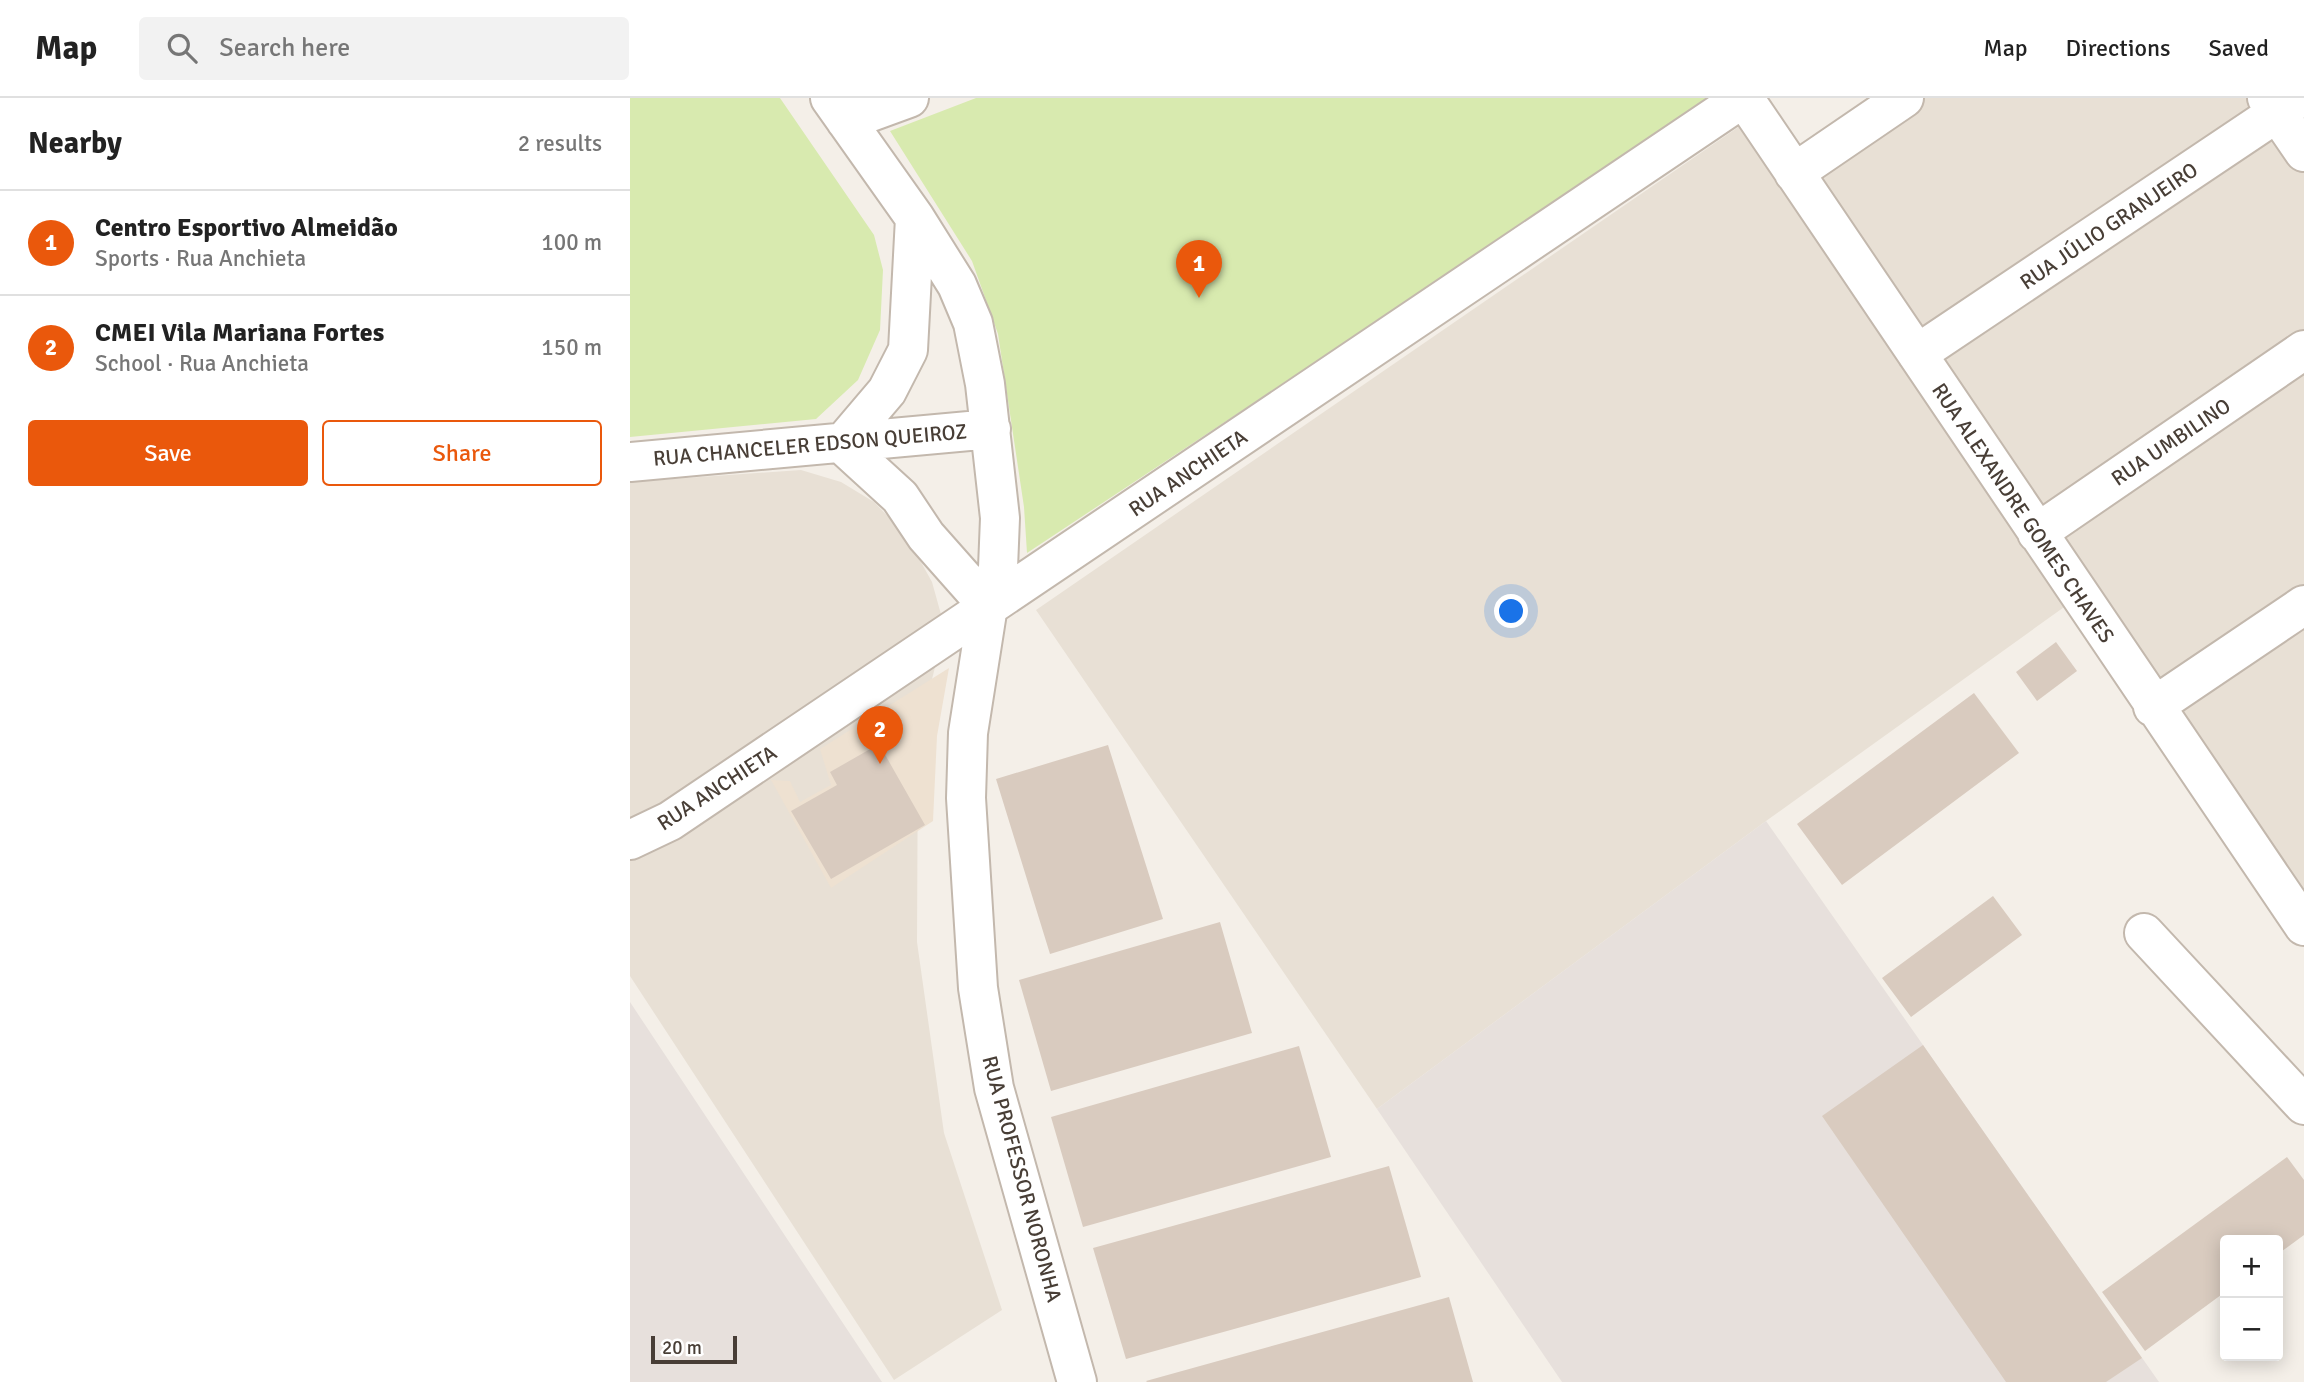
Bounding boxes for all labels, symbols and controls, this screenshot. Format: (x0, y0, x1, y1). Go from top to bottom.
search box (139, 17, 629, 80)
text: Map (35, 28, 97, 69)
icon: search (163, 29, 201, 67)
text: Search here (219, 32, 350, 64)
text: Map (1983, 33, 2028, 63)
text: Directions (2066, 33, 2171, 63)
text: Saved (2209, 33, 2269, 63)
text: Nearby (28, 125, 122, 162)
text: 2 results (518, 129, 602, 158)
street label: RUA JÚLIO GRANJEIRO (2015, 157, 2203, 295)
text: Centro Esportivo Almeidão (95, 212, 398, 244)
text: 1 (45, 228, 57, 257)
text: 100 m (541, 228, 602, 257)
pin: 1 (1176, 240, 1222, 298)
text: Sports · Rua Anchieta (95, 244, 306, 273)
text: CMEI Vila Mariana Fortes (95, 317, 384, 349)
text: 2 (45, 333, 57, 362)
text: 150 m (541, 333, 602, 362)
text: School · Rua Anchieta (95, 349, 309, 378)
street label: RUA ALEXANDRE GOMES CHAVES (1926, 378, 2120, 648)
street label: RUA UMBILINO (2106, 393, 2236, 491)
street label: RUA CHANCELER EDSON QUEIROZ (652, 418, 968, 472)
button: Save (28, 420, 308, 486)
button: Share (322, 420, 602, 486)
street label: RUA ANCHIETA (1124, 424, 1252, 522)
your location (1494, 594, 1528, 628)
pin: 2 (857, 706, 903, 764)
street label: RUA ANCHIETA (652, 740, 782, 836)
street label: RUA PROFESSOR NORONHA (977, 1053, 1067, 1305)
map controls (2220, 1235, 2283, 1361)
button: + (2220, 1235, 2283, 1298)
button: − (2220, 1298, 2283, 1361)
scale bar (651, 1333, 737, 1365)
text: 20 m (662, 1336, 702, 1360)

